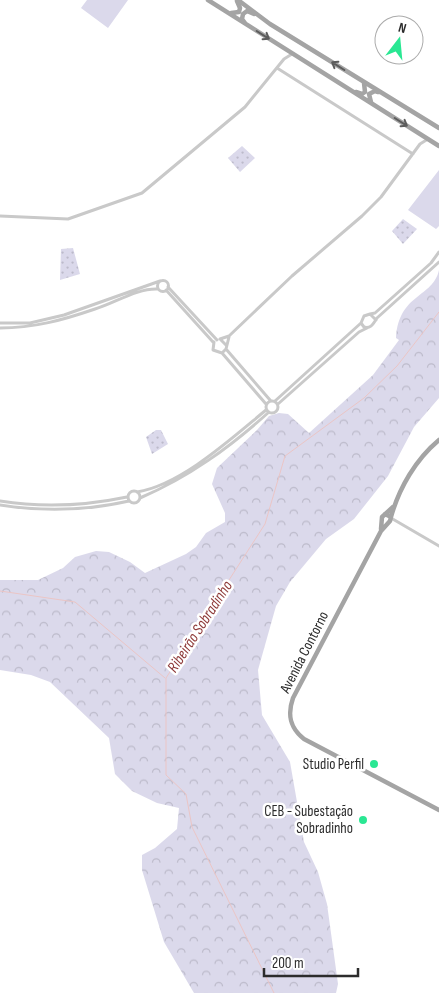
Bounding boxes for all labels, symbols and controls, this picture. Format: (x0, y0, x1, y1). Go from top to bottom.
north arrow (374, 15, 424, 65)
text: N (397, 19, 408, 37)
one-way arrow (256, 31, 270, 41)
one-way arrow (331, 61, 345, 71)
one-way arrow (394, 117, 408, 127)
water label: Ribeirão Sobradinho (164, 577, 237, 676)
street label: Avenida Contorno (275, 608, 333, 697)
place label: Studio Perfil (303, 755, 364, 774)
marker: Studio Perfil (368, 758, 380, 770)
place label: CEB - Subestação Sobradinho (264, 802, 353, 838)
marker: CEB - Subestação Sobradinho (357, 814, 369, 826)
scale bar (264, 946, 358, 978)
text: 200 m (272, 954, 304, 973)

